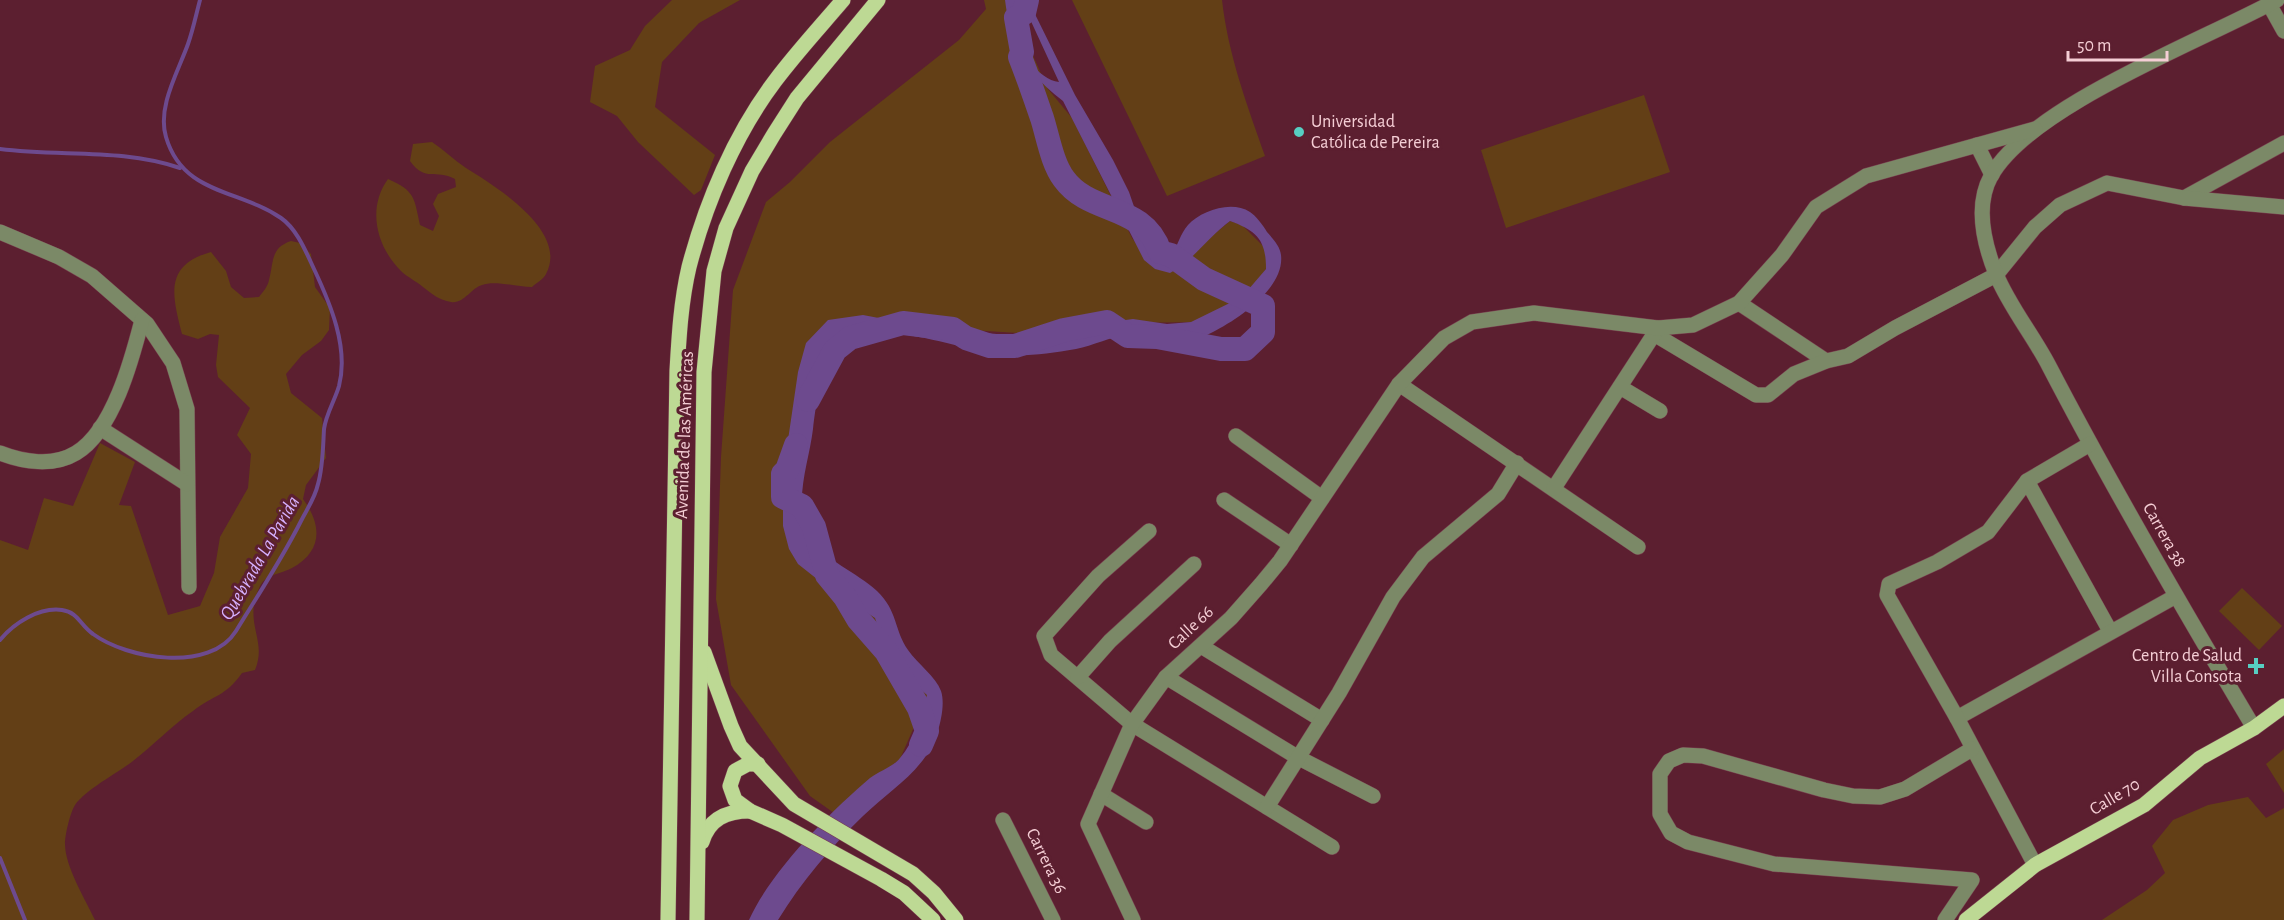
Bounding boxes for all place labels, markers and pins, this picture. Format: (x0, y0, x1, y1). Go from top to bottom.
place label: Universidad Católica de Pereira (1311, 113, 1440, 152)
marker: Universidad Católica de Pereira (1292, 125, 1306, 139)
place label: Centro de Salud Villa Consota (2132, 647, 2242, 686)
marker: Centro de Salud Villa Consota (2247, 657, 2265, 675)

